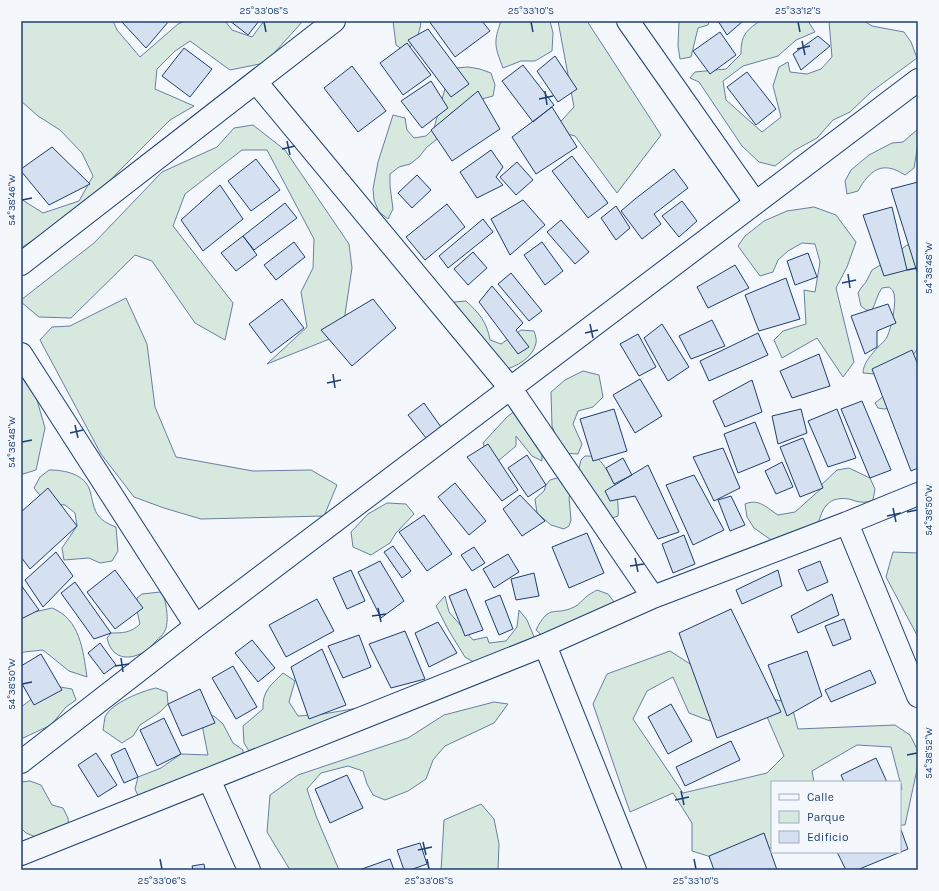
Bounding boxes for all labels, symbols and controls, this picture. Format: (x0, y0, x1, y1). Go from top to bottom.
text: 25°33'08"S (239, 5, 289, 17)
text: 25°33'10"S (508, 5, 554, 17)
text: 25°33'12"S (775, 5, 821, 17)
text: 54°38'46"W (6, 174, 18, 226)
text: 54°38'48"W (923, 242, 935, 294)
text: 54°38'48"W (6, 416, 18, 468)
text: 54°38'50"W (923, 484, 935, 536)
text: 54°38'50"W (6, 658, 18, 710)
text: 54°38'52"W (923, 727, 935, 779)
legend (771, 781, 901, 853)
text: Calle (807, 790, 834, 804)
text: Parque (807, 810, 845, 824)
text: Edificio (807, 830, 848, 844)
text: 25°33'06"S (138, 875, 186, 887)
text: 25°33'08"S (404, 875, 454, 887)
text: 25°33'10"S (673, 875, 719, 887)

